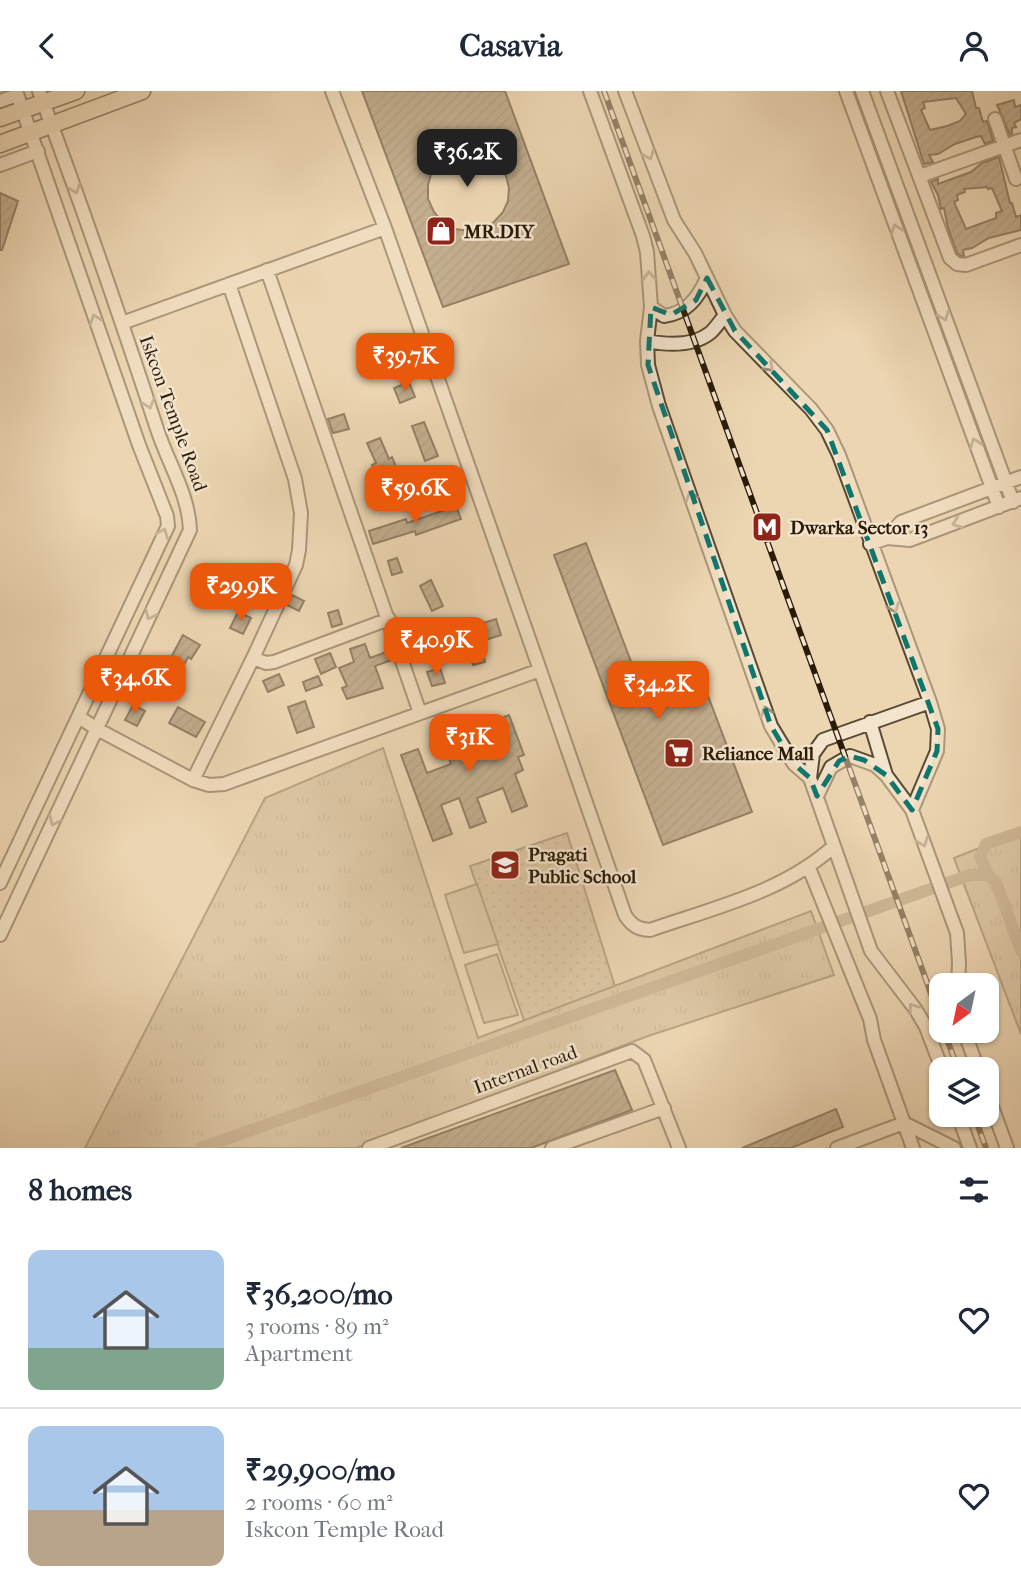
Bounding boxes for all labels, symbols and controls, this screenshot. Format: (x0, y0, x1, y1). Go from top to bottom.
icon: back (28, 27, 66, 65)
text: Casavia (459, 27, 562, 64)
icon: person (955, 27, 993, 65)
pin: ₹36.2K (410, 129, 524, 189)
text: ₹36.2K (433, 138, 501, 165)
one-way arrow (640, 148, 654, 160)
one-way arrow (67, 182, 81, 194)
shop icon: MR.DIY (424, 214, 458, 248)
place label: MR.DIY (463, 221, 535, 243)
one-way arrow (891, 224, 905, 236)
one-way arrow (641, 270, 656, 281)
one-way arrow (936, 310, 950, 322)
one-way arrow (89, 314, 103, 326)
street label: Iskcon Temple Road (135, 332, 212, 495)
pin: ₹39.7K (348, 334, 462, 393)
text: ₹39.7K (372, 342, 438, 369)
one-way arrow (761, 359, 774, 372)
one-way arrow (141, 397, 155, 410)
one-way arrow (969, 437, 983, 449)
pin: ₹59.6K (358, 465, 472, 525)
text: ₹59.6K (381, 474, 449, 501)
one-way arrow (685, 490, 699, 503)
metro station icon: Dwarka Sector 13 (750, 510, 784, 544)
one-way arrow (952, 514, 964, 528)
place label: Dwarka Sector 13 (790, 517, 928, 539)
one-way arrow (155, 527, 169, 540)
pin: ₹29.9K (184, 563, 298, 623)
text: ₹29.9K (206, 572, 276, 599)
one-way arrow (886, 602, 900, 614)
one-way arrow (145, 608, 159, 621)
pin: ₹40.9K (379, 617, 493, 677)
text: ₹40.9K (400, 626, 472, 653)
pin: ₹34.6K (78, 655, 192, 715)
pin: ₹34.2K (601, 661, 715, 721)
text: ₹34.6K (100, 664, 170, 691)
text: ₹34.2K (623, 670, 693, 697)
one-way arrow (760, 705, 774, 717)
pin: ₹31K (428, 715, 510, 774)
text: ₹31K (445, 723, 493, 750)
supermarket icon: Reliance Mall (662, 736, 696, 770)
place label: Reliance Mall (702, 743, 815, 765)
one-way arrow (48, 814, 62, 826)
one-way arrow (915, 836, 929, 848)
place label: Pragati Public School (528, 844, 637, 888)
school or university icon: Pragati Public School (488, 848, 522, 882)
north arrow (929, 973, 999, 1043)
map controls (929, 973, 999, 1127)
one-way arrow (909, 1003, 921, 1016)
street label: Internal road (471, 1041, 581, 1099)
button: layers (929, 1057, 999, 1127)
icon: filters (955, 1171, 993, 1209)
text: 8 homes (28, 1173, 132, 1208)
text: ₹36,200/mo (245, 1277, 393, 1312)
icon: home (84, 1278, 168, 1362)
icon: heart (955, 1301, 993, 1339)
text: 3 rooms · 89 m² (245, 1313, 389, 1340)
text: Apartment (245, 1340, 353, 1367)
text: ₹29,900/mo (245, 1453, 395, 1488)
icon: home (84, 1454, 168, 1538)
icon: heart (955, 1477, 993, 1515)
text: 2 rooms · 60 m² (245, 1489, 392, 1516)
text: Iskcon Temple Road (245, 1516, 444, 1543)

